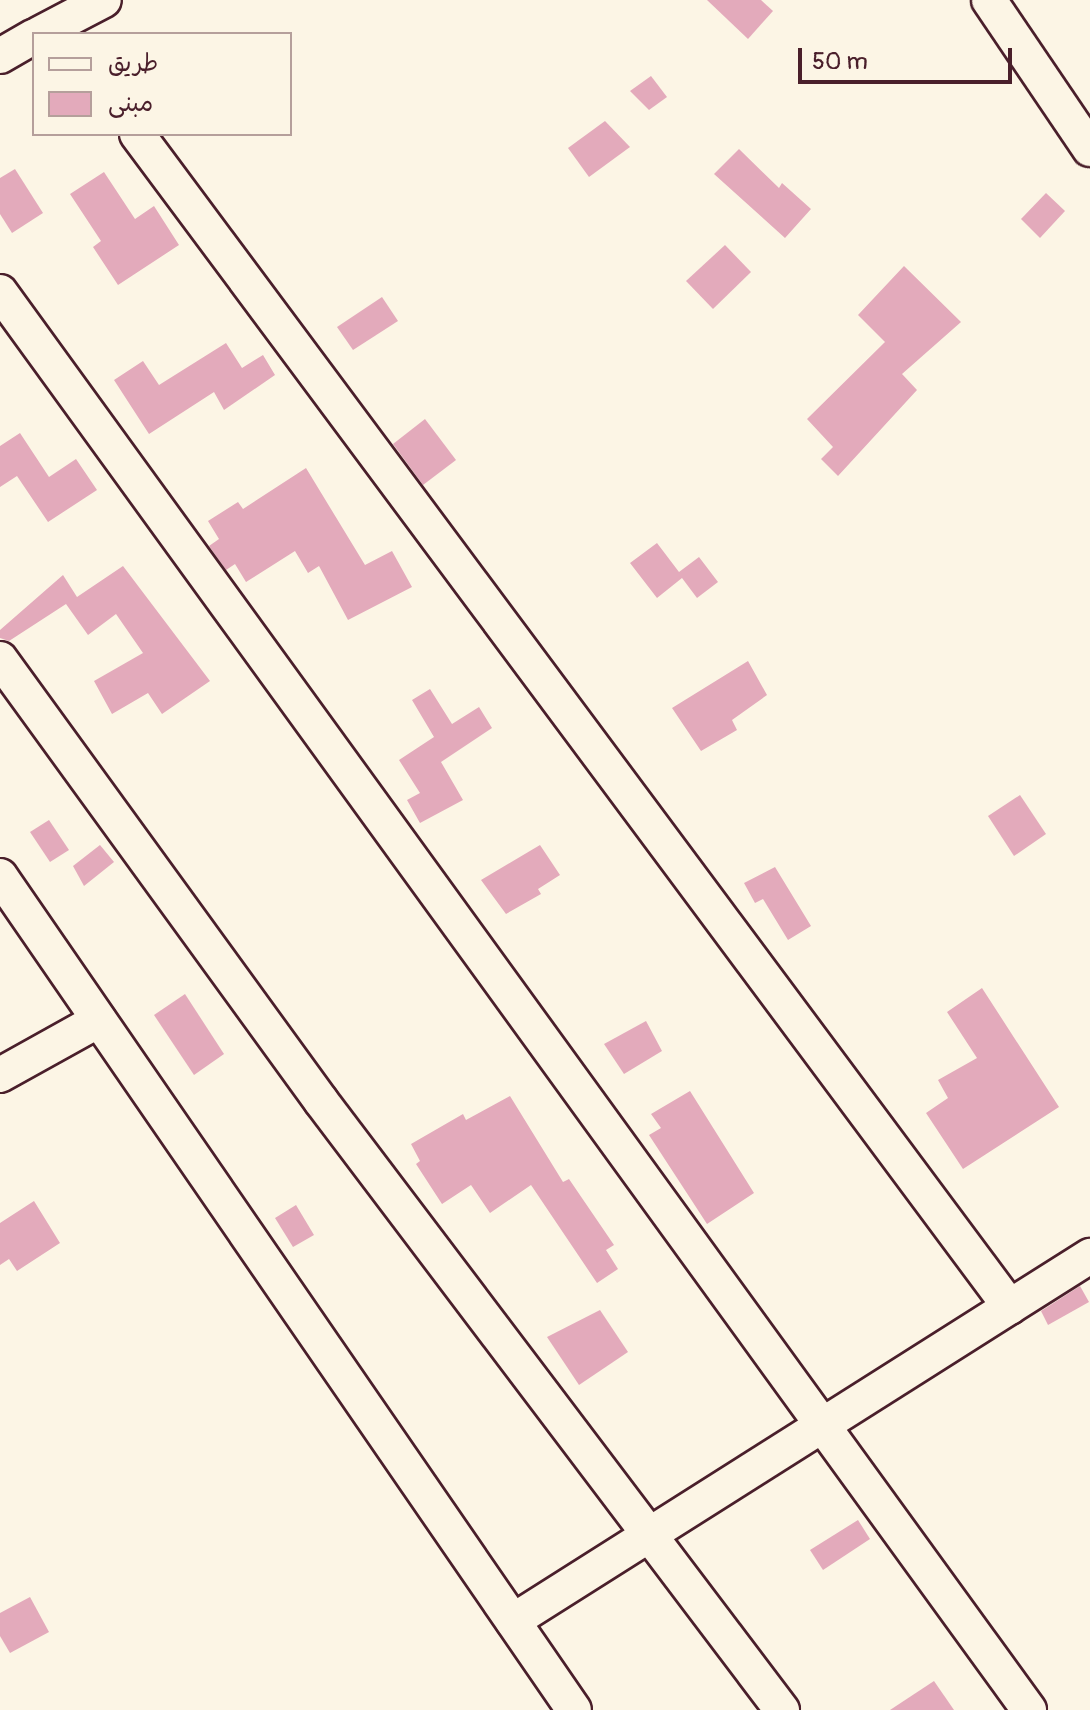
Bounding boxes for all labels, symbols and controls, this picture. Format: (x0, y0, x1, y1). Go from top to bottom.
legend (32, 32, 292, 136)
scale bar (802, 32, 1016, 82)
text: 50 m (812, 47, 868, 76)
text: طريق (108, 49, 158, 78)
text: مبنى (108, 89, 153, 118)

